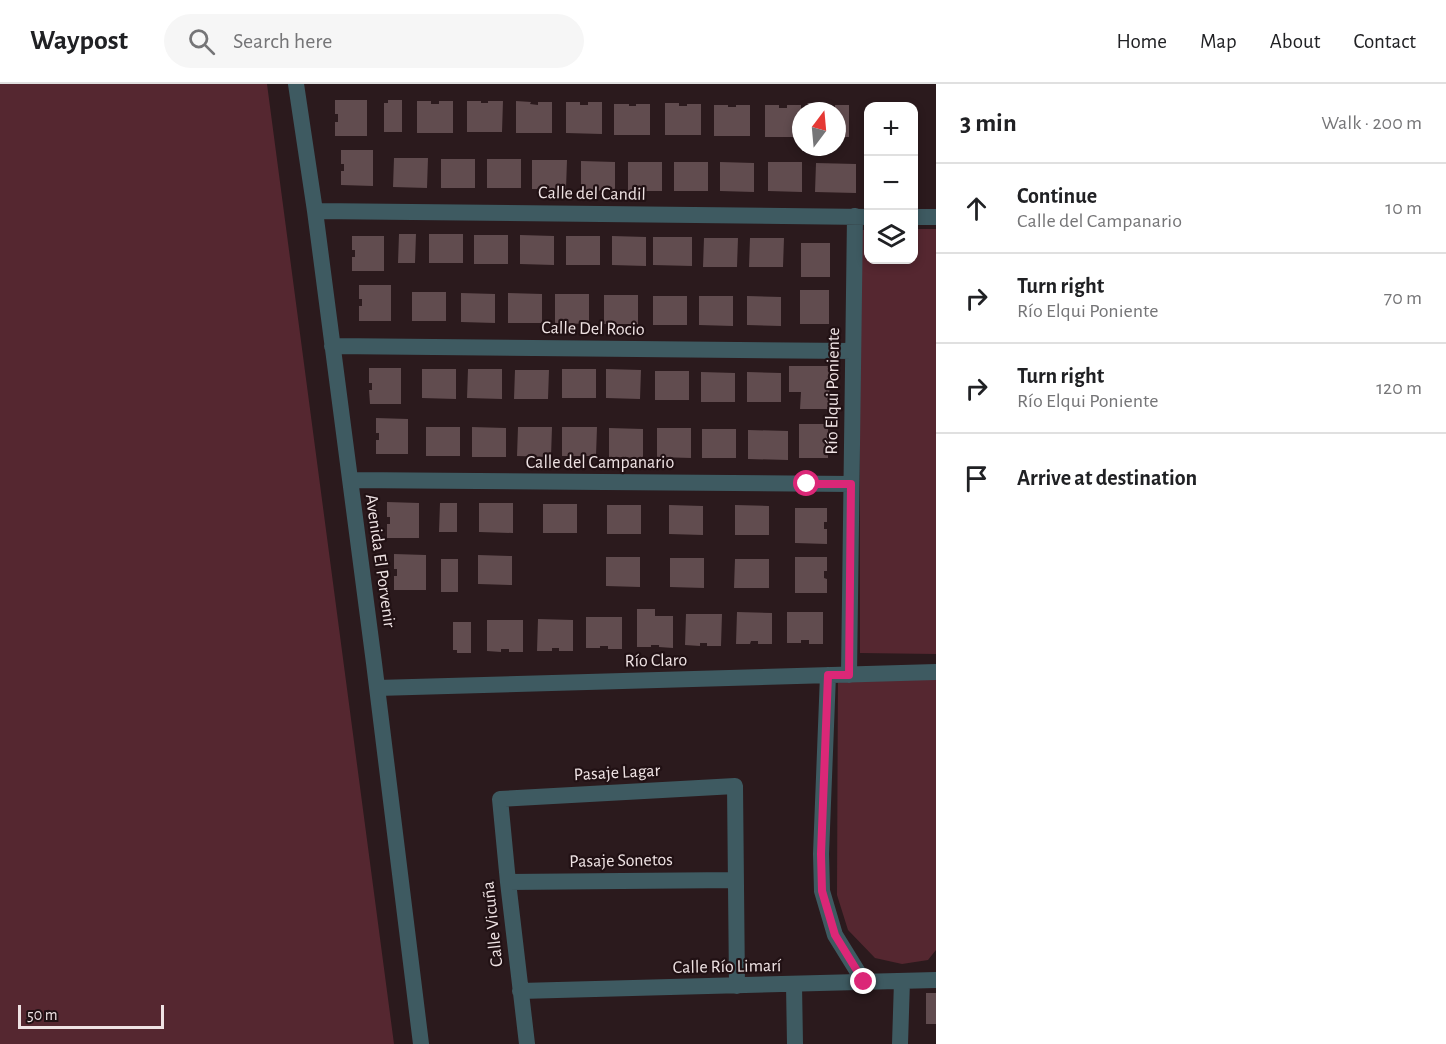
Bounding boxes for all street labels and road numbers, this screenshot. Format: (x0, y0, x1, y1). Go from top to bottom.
street label: Calle del Candil (538, 184, 646, 204)
street label: Calle Del Rocio (541, 319, 645, 339)
street label: Río Elqui Poniente (823, 327, 843, 455)
street label: Calle del Campanario (526, 454, 674, 472)
street label: Avenida El Porvenir (362, 493, 398, 629)
street label: Río Claro (624, 651, 688, 671)
street label: Pasaje Lagar (573, 762, 661, 784)
street label: Pasaje Sonetos (569, 851, 673, 871)
street label: Calle Vicuña (480, 880, 506, 968)
street label: Calle Río Limarí (673, 957, 782, 977)

